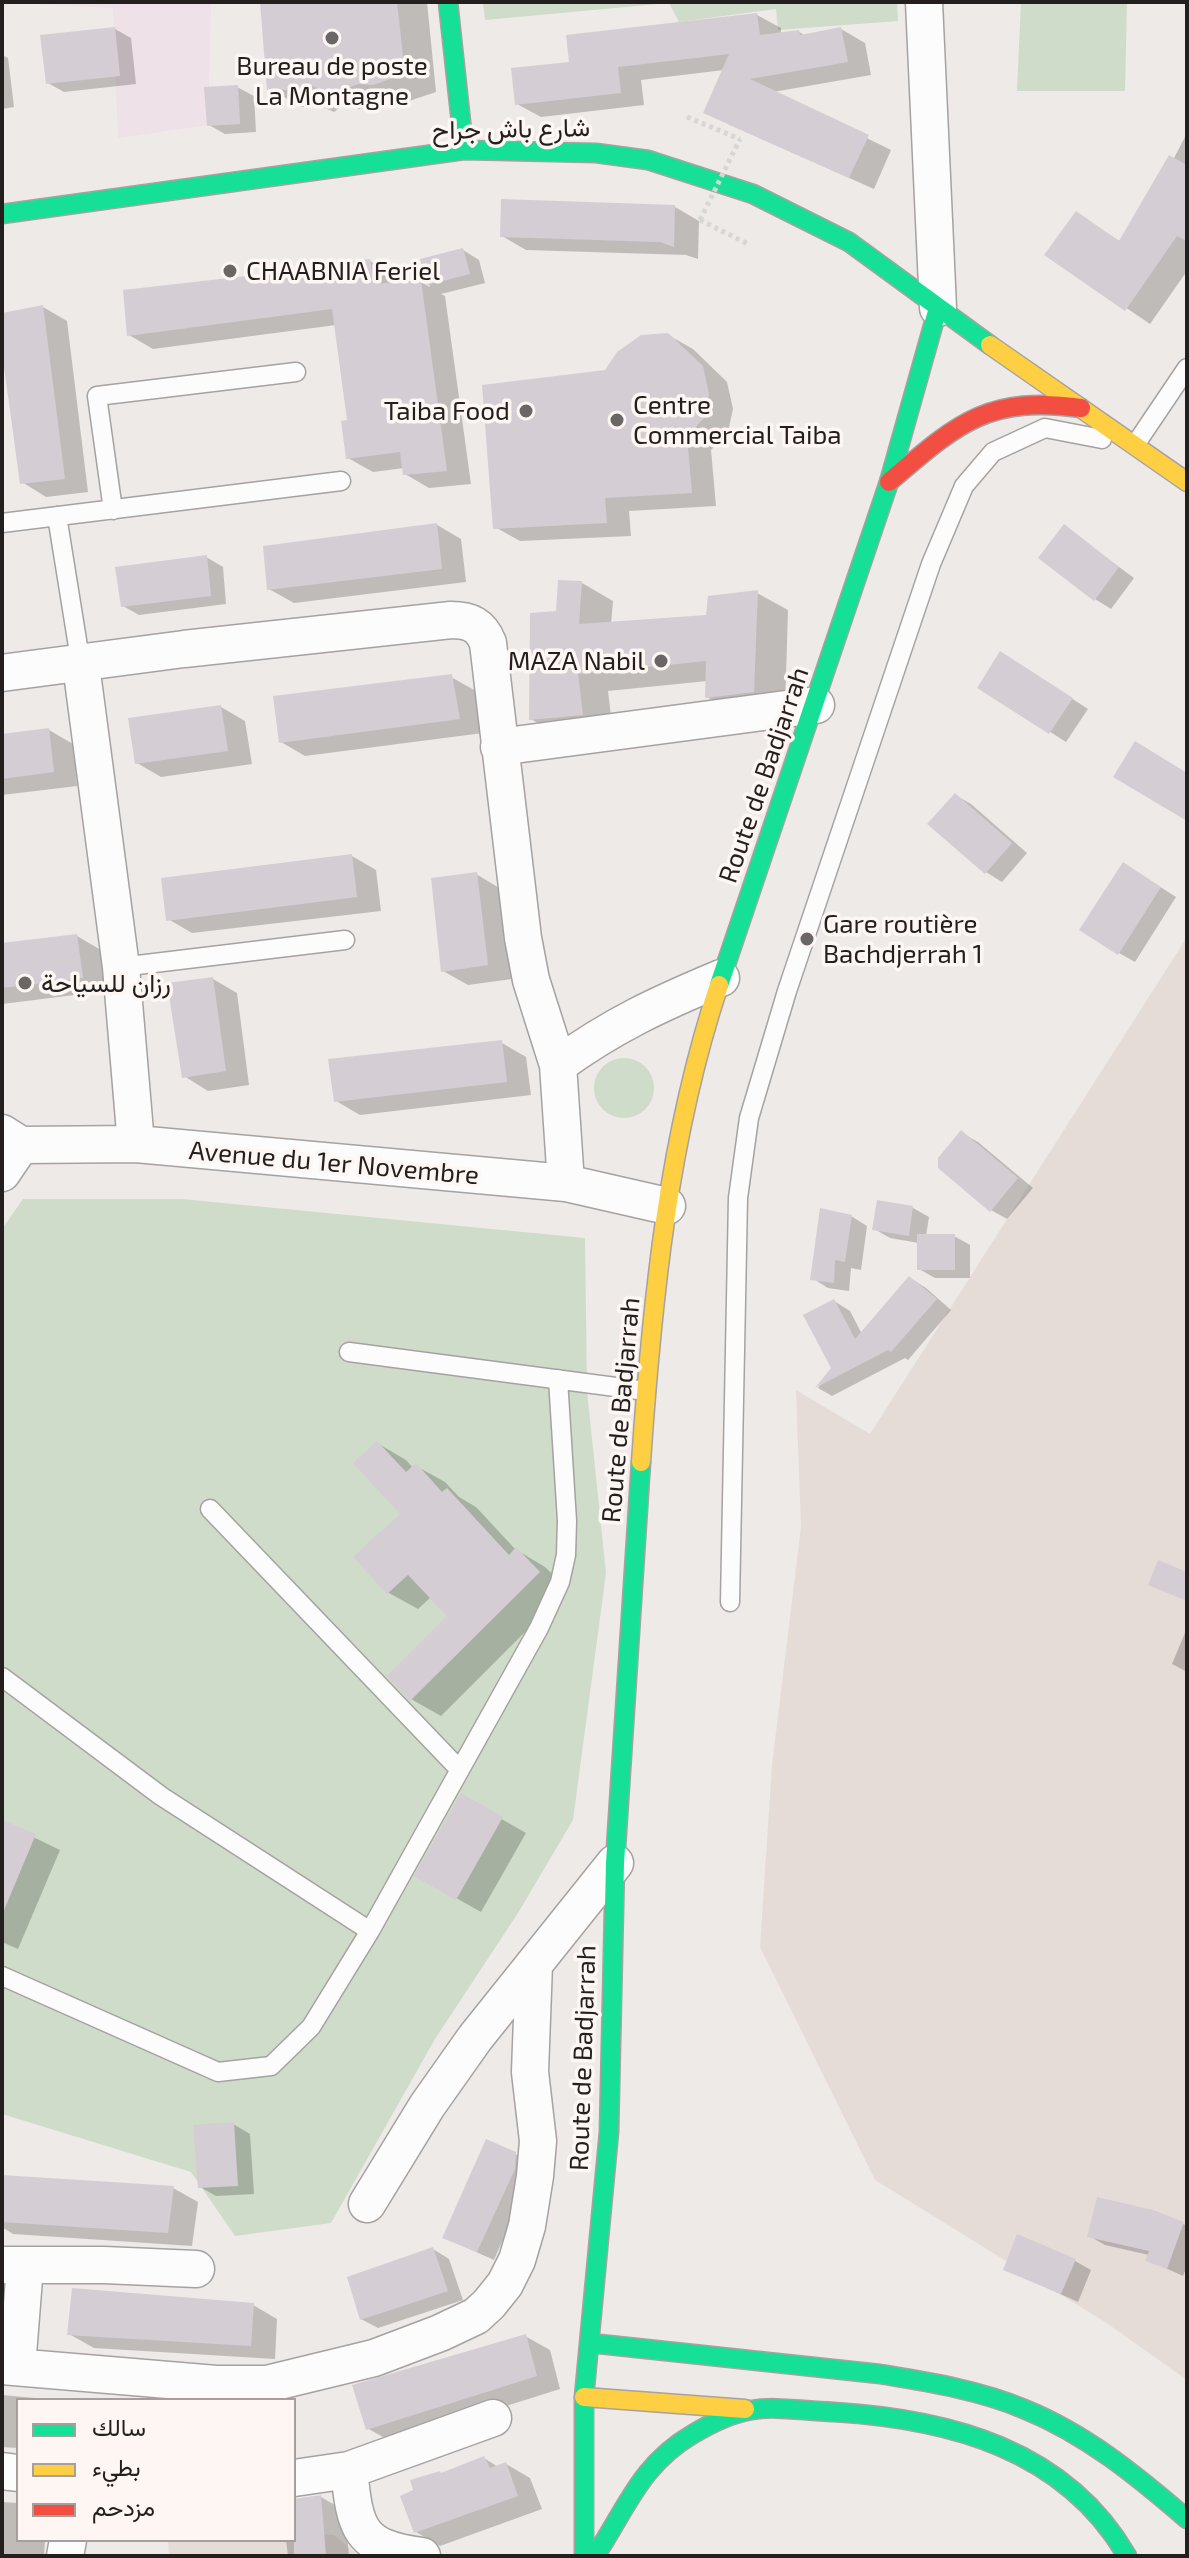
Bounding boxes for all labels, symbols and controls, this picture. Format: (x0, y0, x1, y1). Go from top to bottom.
marker: Bureau de poste La Montagne (323, 29, 341, 47)
place label: Bureau de poste La Montagne (236, 50, 428, 112)
street label: شارع باش جراح (432, 112, 590, 146)
place label: CHAABNIA Feriel (246, 255, 440, 287)
marker: CHAABNIA Feriel (221, 262, 239, 280)
place label: Centre Commercial Taiba (633, 389, 842, 450)
place label: Taiba Food (384, 395, 510, 427)
marker: Taiba Food (517, 402, 535, 420)
marker: Centre Commercial Taiba (608, 411, 626, 429)
place label: MAZA Nabil (508, 645, 645, 677)
marker: MAZA Nabil (652, 652, 670, 670)
street label: Route de Badjarrah (712, 663, 816, 887)
place label: Gare routière Bachdjerrah 1 (823, 908, 983, 970)
marker: Gare routière Bachdjerrah 1 (798, 930, 816, 948)
place label: رزان للسياحة (41, 967, 171, 999)
marker: رزان للسياحة (16, 974, 34, 992)
street label: Avenue du 1er Novembre (188, 1135, 480, 1191)
street label: Route de Badjarrah (596, 1296, 646, 1524)
street label: Route de Badjarrah (563, 1944, 603, 2172)
legend (16, 2398, 296, 2542)
text: سالك (92, 2412, 146, 2441)
text: بطيء (92, 2452, 141, 2481)
text: مزدحم (92, 2492, 155, 2521)

